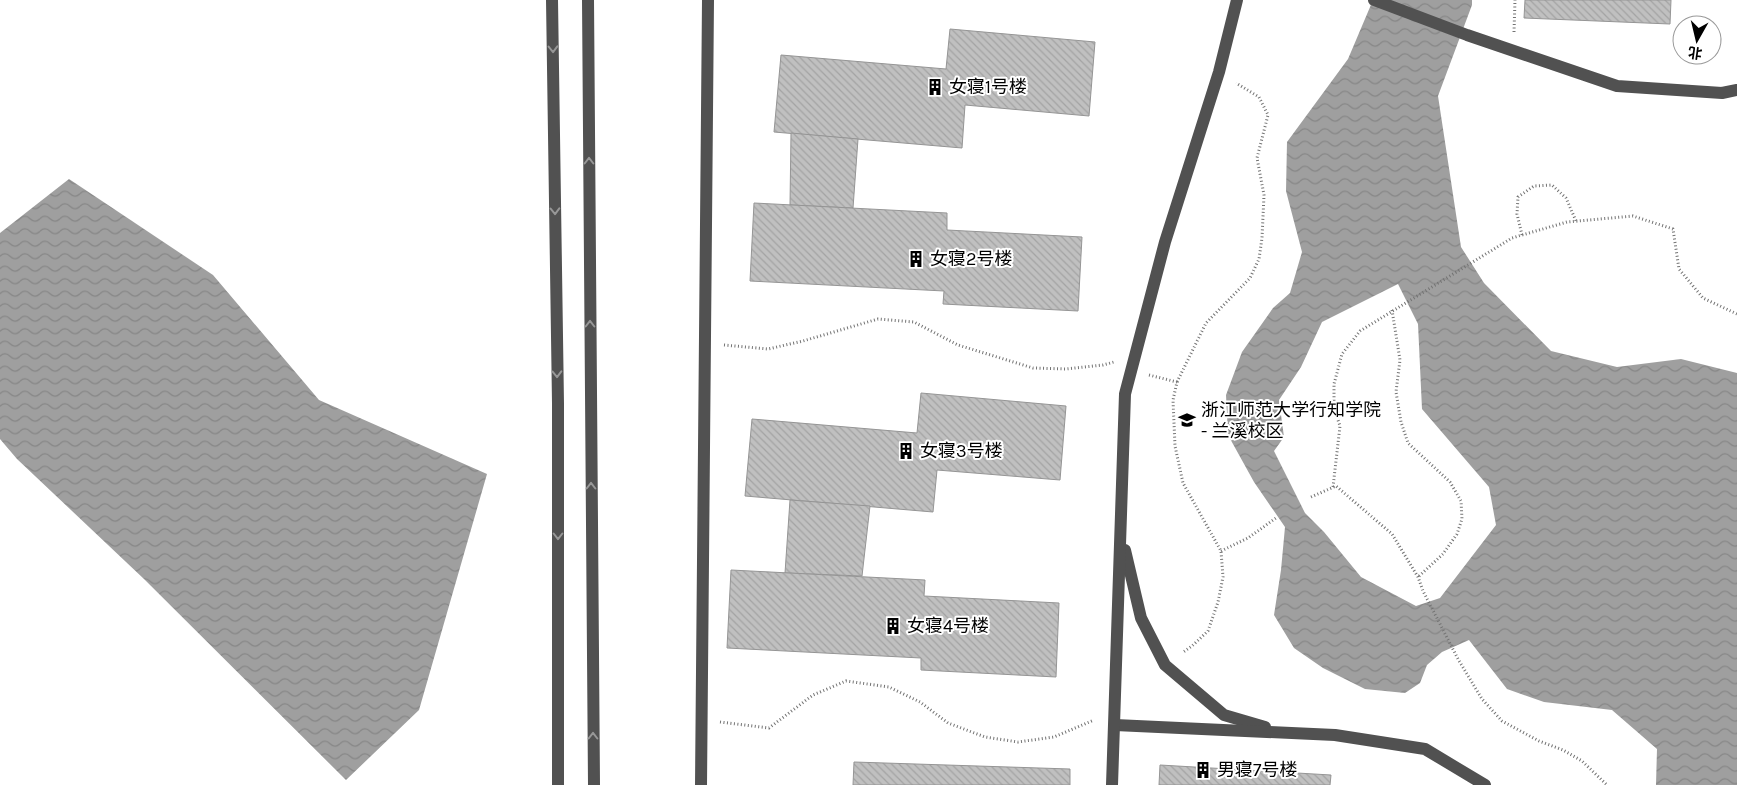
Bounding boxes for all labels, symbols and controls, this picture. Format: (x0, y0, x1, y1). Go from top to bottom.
north arrow (1672, 15, 1722, 65)
text: 北 (1687, 43, 1703, 62)
one-way arrow (548, 45, 558, 53)
place label: 女寝1号楼 (949, 76, 1027, 98)
building icon: 女寝1号楼 (925, 77, 945, 97)
one-way arrow (584, 157, 594, 165)
one-way arrow (550, 208, 560, 215)
place label: 女寝2号楼 (930, 248, 1012, 270)
building icon: 女寝2号楼 (906, 249, 926, 269)
one-way arrow (585, 320, 595, 328)
one-way arrow (552, 370, 562, 378)
place label: 浙江师范大学行知学院 - 兰溪校区 (1201, 399, 1381, 442)
school or university icon: 浙江师范大学行知学院 - 兰溪校区 (1177, 410, 1197, 430)
place label: 女寝3号楼 (920, 440, 1003, 462)
building icon: 女寝3号楼 (896, 441, 916, 461)
one-way arrow (586, 482, 596, 490)
one-way arrow (553, 532, 563, 540)
place label: 女寝4号楼 (907, 615, 989, 637)
building icon: 女寝4号楼 (883, 616, 903, 636)
one-way arrow (588, 732, 598, 740)
place label: 男寝7号楼 (1217, 759, 1297, 781)
building icon: 男寝7号楼 (1193, 760, 1213, 780)

